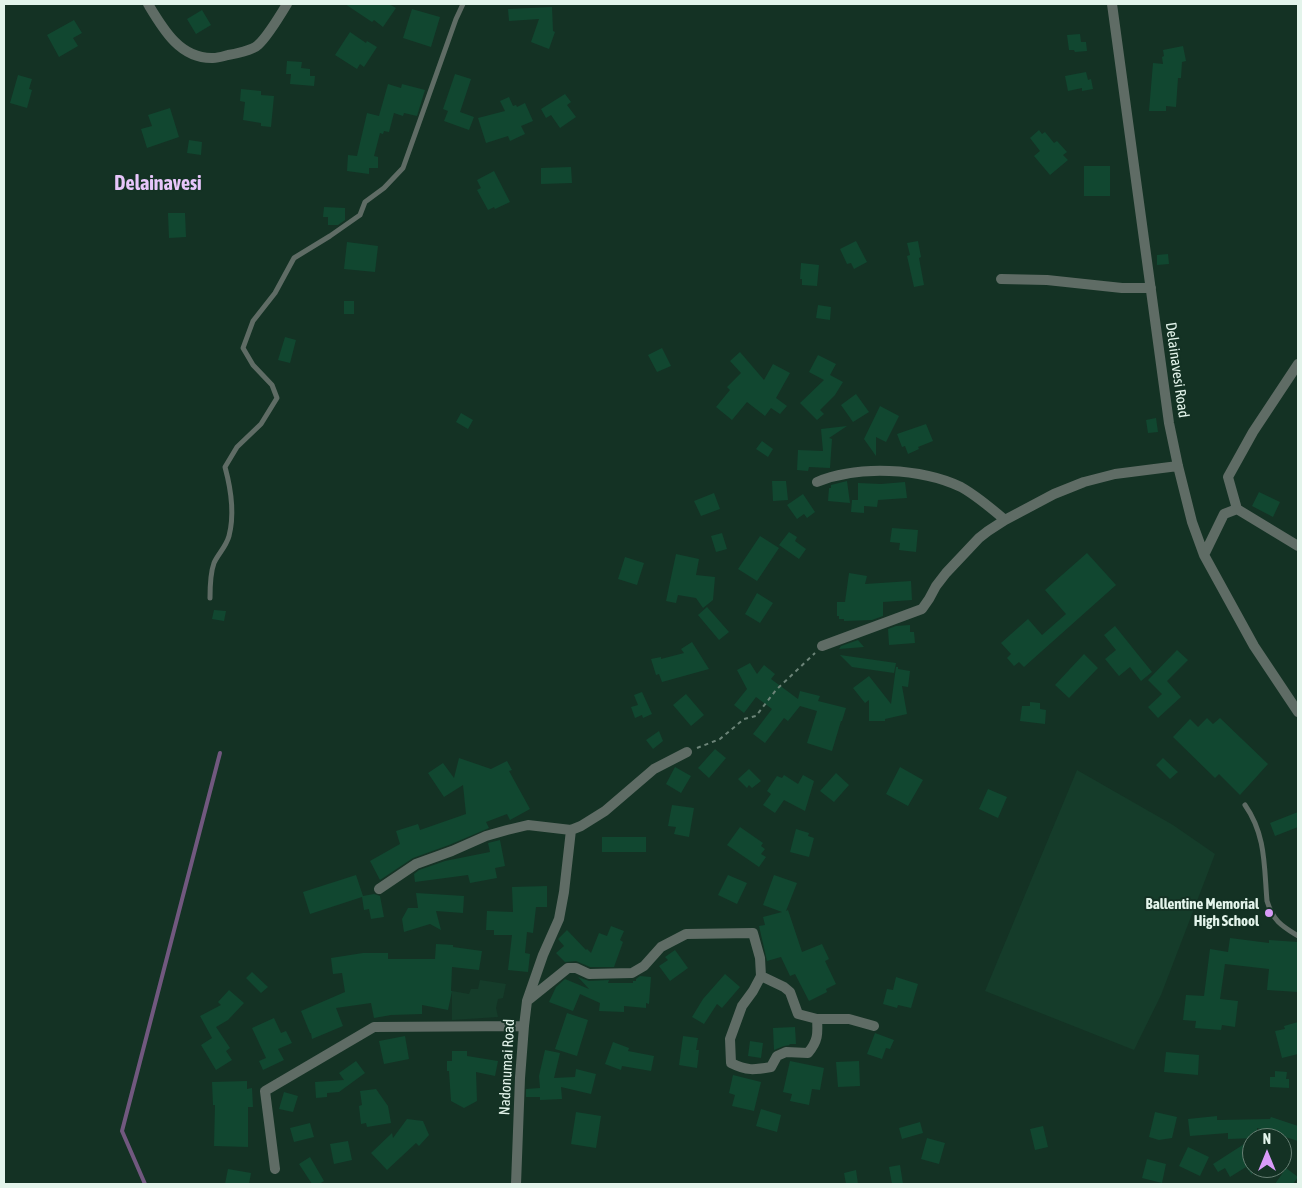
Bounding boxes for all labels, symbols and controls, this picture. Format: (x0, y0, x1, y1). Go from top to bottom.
district label: Delainavesi (114, 172, 202, 196)
street label: Delainavesi Road (1161, 321, 1193, 419)
place label: Ballentine Memorial High School (1146, 895, 1259, 930)
marker: Ballentine Memorial High School (1263, 907, 1275, 919)
street label: Nadonumai Road (495, 1018, 519, 1116)
north arrow (1242, 1128, 1292, 1178)
text: N (1263, 1131, 1271, 1147)

